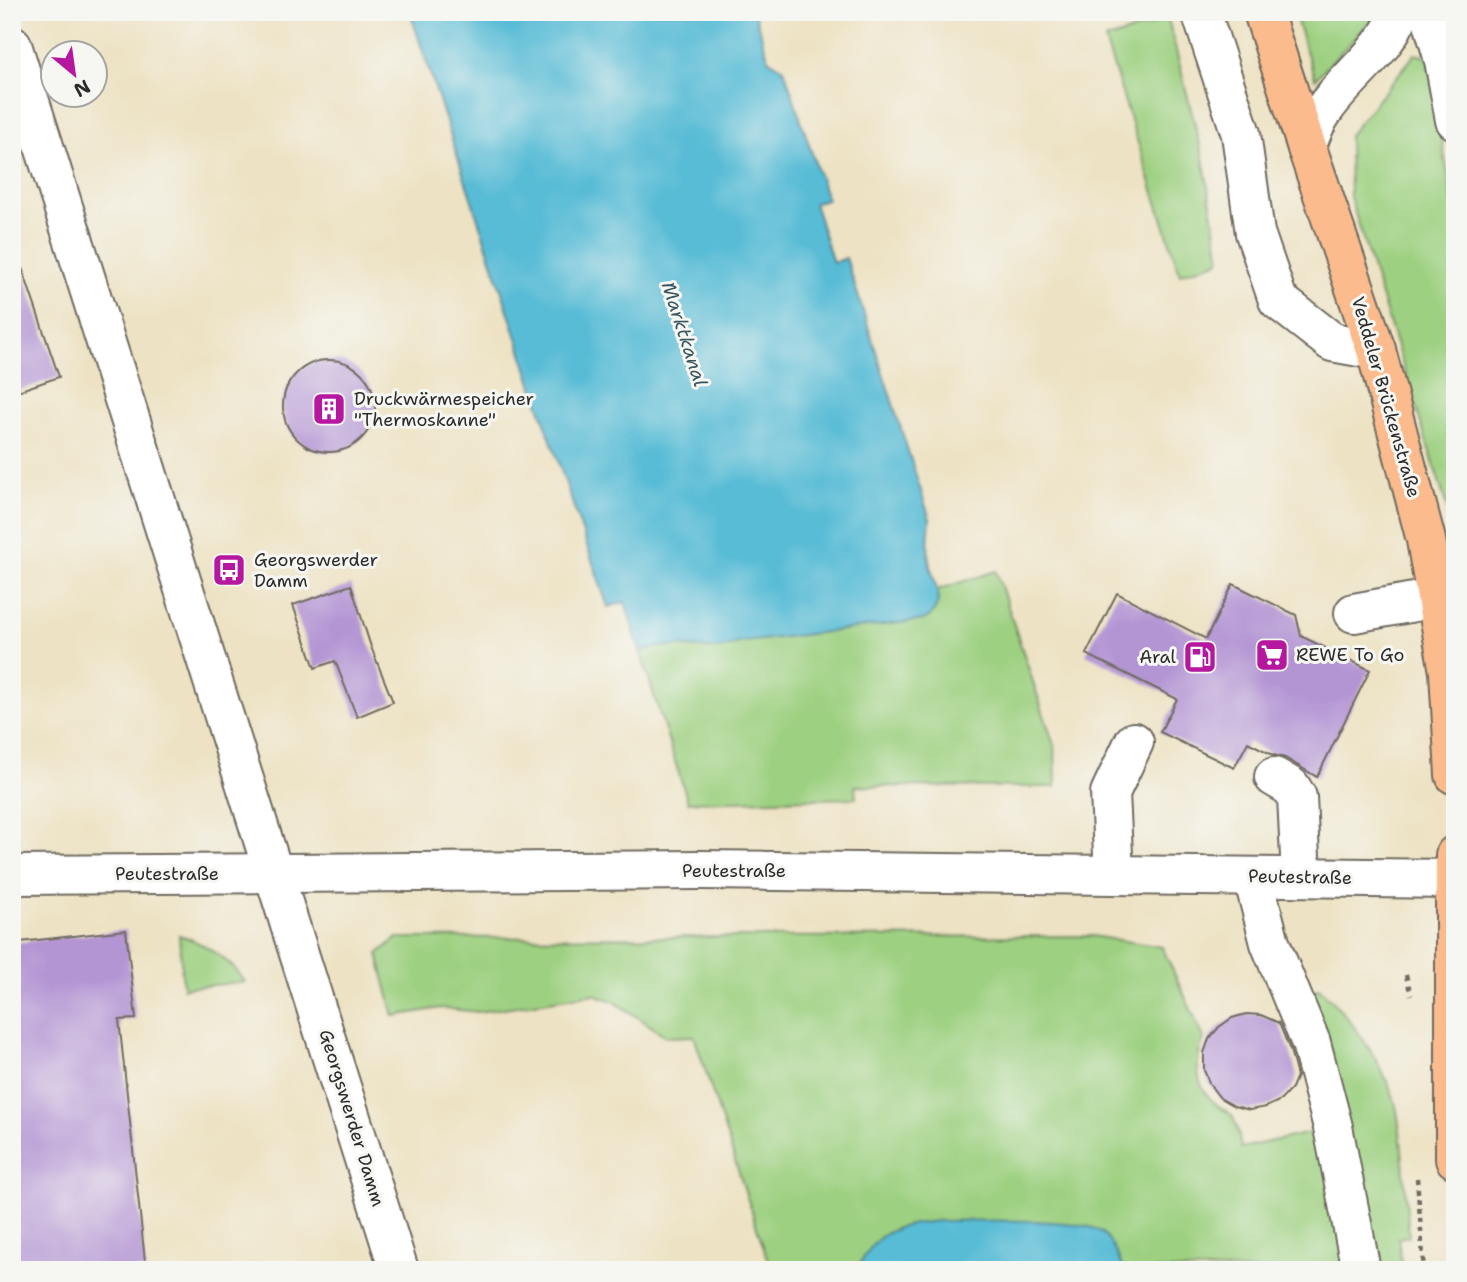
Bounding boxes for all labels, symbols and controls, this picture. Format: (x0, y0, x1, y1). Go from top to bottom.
north arrow (38, 38, 108, 108)
text: N (69, 74, 95, 103)
water label: Marktkanal (656, 278, 713, 390)
street label: Veddeler Brückenstraße (1346, 294, 1426, 500)
place label: Druckwärmespeicher "Thermoskanne" (354, 387, 534, 432)
building icon: Druckwärmespeicher "Thermoskanne" (310, 390, 348, 428)
place label: Georgswerder Damm (254, 548, 378, 593)
bus stop icon: Georgswerder Damm (210, 551, 248, 589)
supermarket icon: REWE To Go (1253, 636, 1291, 674)
fuel station icon: Aral (1181, 638, 1219, 676)
place label: REWE To Go (1296, 643, 1404, 667)
place label: Aral (1139, 645, 1177, 669)
street label: Peutestraße (682, 859, 786, 883)
street label: Peutestraße (115, 862, 219, 886)
street label: Peutestraße (1248, 864, 1352, 890)
street label: Georgswerder Damm (314, 1027, 390, 1209)

